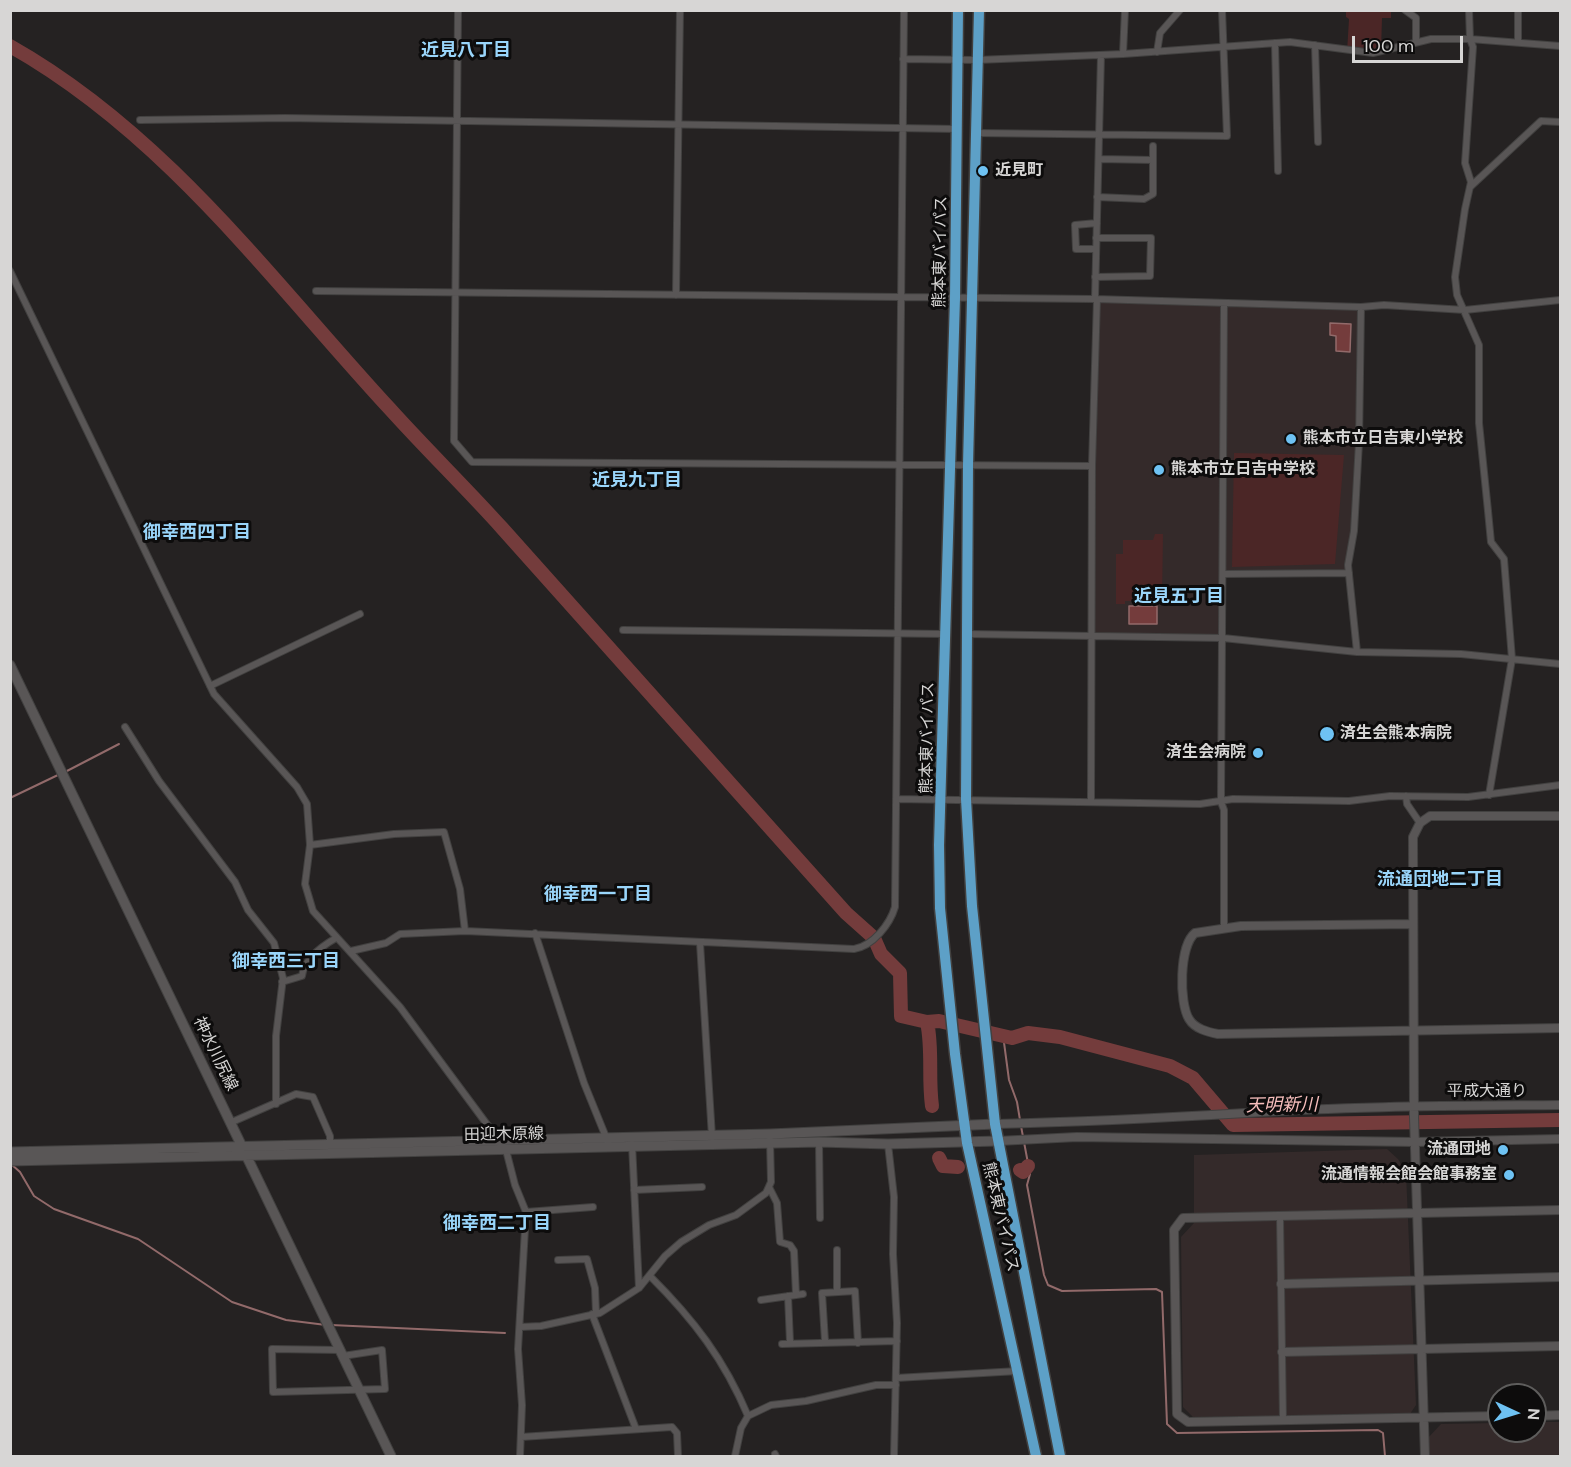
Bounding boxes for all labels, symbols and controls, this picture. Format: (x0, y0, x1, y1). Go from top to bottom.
scale bar (1355, 24, 1466, 62)
text: 100 m (1363, 34, 1414, 58)
district label: 近見八丁目 (421, 40, 511, 62)
place label: 近見町 (995, 161, 1043, 181)
marker: 近見町 (976, 164, 990, 178)
street label: 熊本東バイパス (930, 196, 952, 308)
place label: 熊本市立日吉東小学校 (1303, 429, 1463, 449)
marker: 熊本市立日吉東小学校 (1284, 432, 1298, 446)
place label: 熊本市立日吉中学校 (1171, 460, 1315, 480)
marker: 熊本市立日吉中学校 (1152, 463, 1166, 477)
district label: 近見九丁目 (592, 470, 682, 492)
district label: 御幸西四丁目 (143, 522, 251, 544)
district label: 近見五丁目 (1134, 586, 1224, 608)
street label: 熊本東バイパス (917, 682, 939, 794)
place label: 済生会熊本病院 (1340, 724, 1452, 744)
marker: 済生会熊本病院 (1318, 725, 1336, 743)
place label: 済生会病院 (1166, 743, 1246, 763)
marker: 済生会病院 (1251, 746, 1265, 760)
district label: 流通団地二丁目 (1377, 869, 1503, 891)
district label: 御幸西一丁目 (544, 884, 652, 906)
district label: 御幸西三丁目 (232, 951, 340, 973)
street label: 神水川尻線 (189, 1014, 241, 1094)
street label: 平成大通り (1447, 1082, 1527, 1102)
water label: 天明新川 (1246, 1095, 1318, 1117)
street label: 田迎木原線 (464, 1125, 544, 1145)
place label: 流通団地 (1427, 1140, 1491, 1160)
marker: 流通団地 (1496, 1143, 1510, 1157)
street label: 熊本東バイパス (978, 1160, 1022, 1274)
place label: 流通情報会館会館事務室 (1321, 1165, 1497, 1185)
marker: 流通情報会館会館事務室 (1502, 1168, 1516, 1182)
district label: 御幸西二丁目 (443, 1213, 551, 1235)
north arrow (1487, 1383, 1547, 1443)
text: N (1523, 1408, 1544, 1421)

